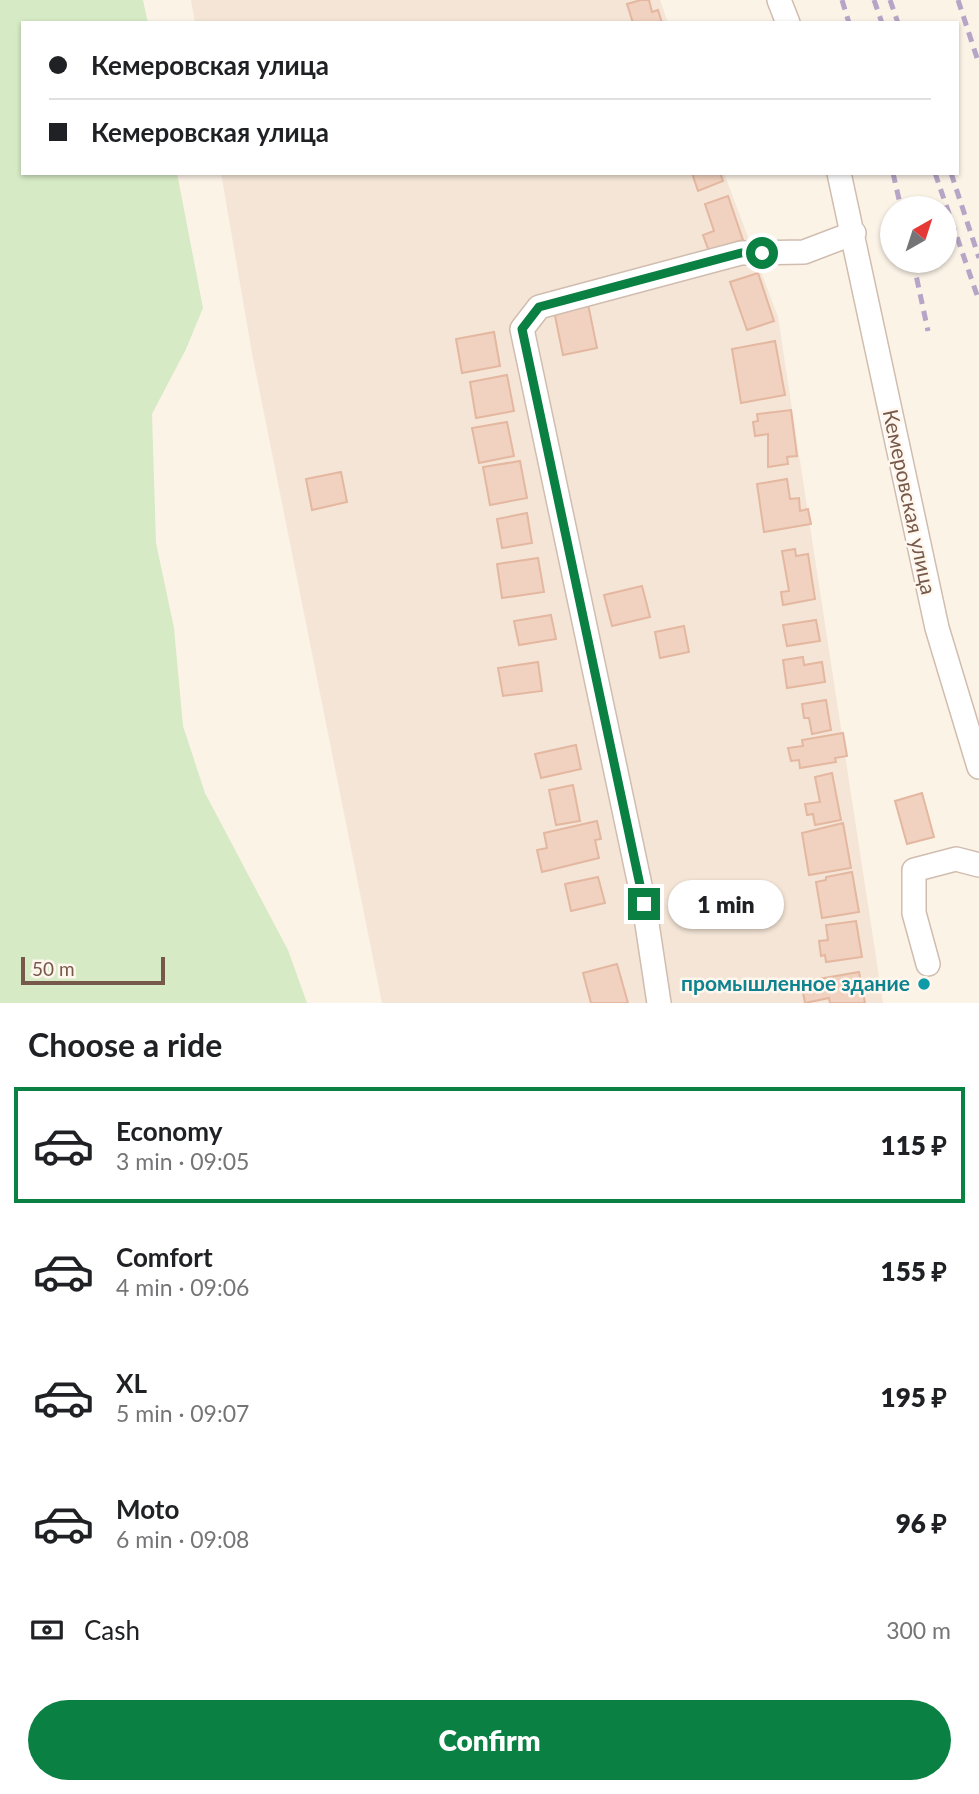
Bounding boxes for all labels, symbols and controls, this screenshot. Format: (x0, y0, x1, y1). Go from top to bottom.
text: Кемеровская улица (91, 49, 329, 81)
text: Кемеровская улица (91, 116, 329, 148)
north arrow (880, 196, 957, 273)
map controls (880, 196, 957, 273)
route start (746, 237, 778, 269)
street label: Кемеровская улица (879, 407, 942, 597)
callout: 1 min (668, 880, 784, 928)
route end (628, 888, 660, 920)
text: 1 min (697, 890, 755, 918)
scale bar (21, 954, 164, 986)
text: 50 m (32, 957, 75, 980)
place label: промышленное здание (681, 970, 910, 995)
marker: промышленное здание (916, 976, 932, 992)
text: Choose a ride (28, 1025, 222, 1064)
icon: car (32, 1114, 95, 1177)
text: Economy (116, 1115, 222, 1147)
text: 115 ₽ (881, 1129, 947, 1161)
text: 3 min · 09:05 (116, 1147, 249, 1175)
icon: car (32, 1240, 95, 1303)
text: Comfort (116, 1241, 213, 1273)
text: 155 ₽ (881, 1255, 947, 1287)
text: 4 min · 09:06 (116, 1273, 249, 1301)
icon: car (32, 1366, 95, 1429)
text: XL (116, 1367, 147, 1399)
text: 195 ₽ (881, 1381, 947, 1413)
text: 5 min · 09:07 (116, 1399, 249, 1427)
icon: car (32, 1492, 95, 1555)
text: Moto (116, 1493, 179, 1525)
text: 96 ₽ (896, 1507, 947, 1539)
text: 6 min · 09:08 (116, 1525, 249, 1553)
icon: cash (28, 1611, 66, 1649)
text: Cash (84, 1614, 140, 1646)
text: 300 m (886, 1616, 951, 1644)
button: Confirm (28, 1700, 951, 1780)

